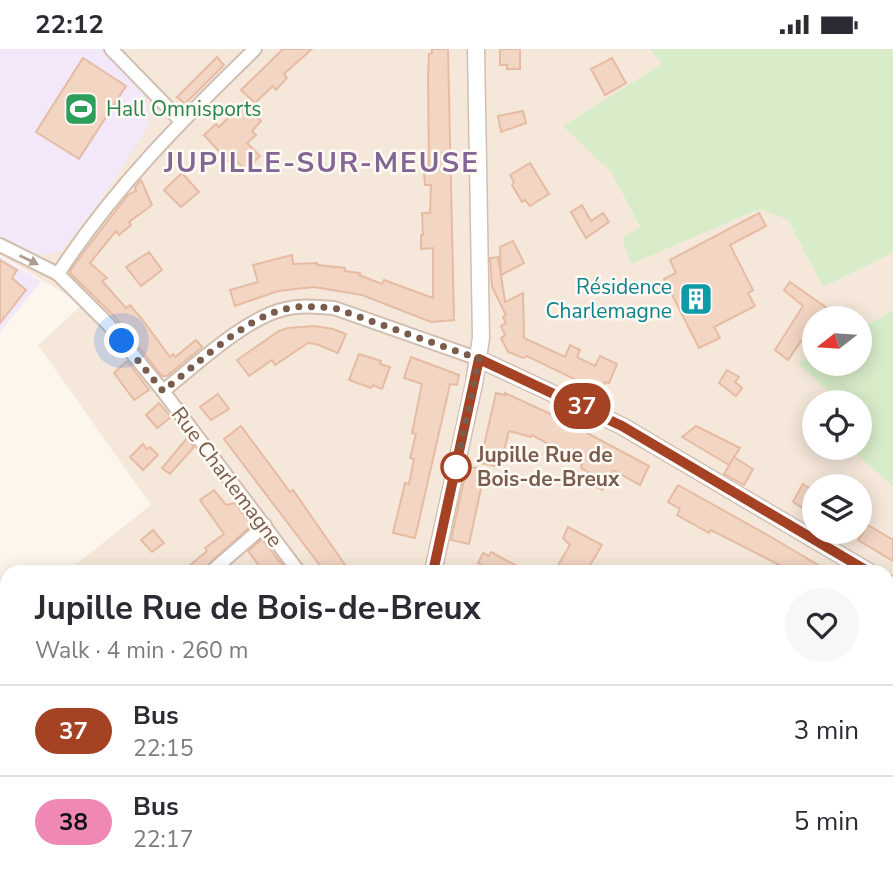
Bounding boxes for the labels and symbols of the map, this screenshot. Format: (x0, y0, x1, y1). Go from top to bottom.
sports icon: Hall Omnisports (62, 90, 100, 128)
place label: Hall Omnisports (106, 95, 261, 123)
district label: JUPILLE-SUR-MEUSE (163, 144, 480, 182)
one-way arrow (19, 254, 39, 265)
place label: Résidence Charlemagne (545, 273, 672, 325)
building icon: Résidence Charlemagne (677, 280, 715, 318)
north arrow (802, 306, 872, 376)
your location (104, 323, 139, 358)
line badge: 37 (550, 383, 614, 429)
street label: Rue Charlemagne (165, 401, 289, 553)
place label: Jupille Rue de Bois-de-Breux (476, 441, 620, 493)
marker: Jupille Rue de Bois-de-Breux (441, 452, 471, 482)

